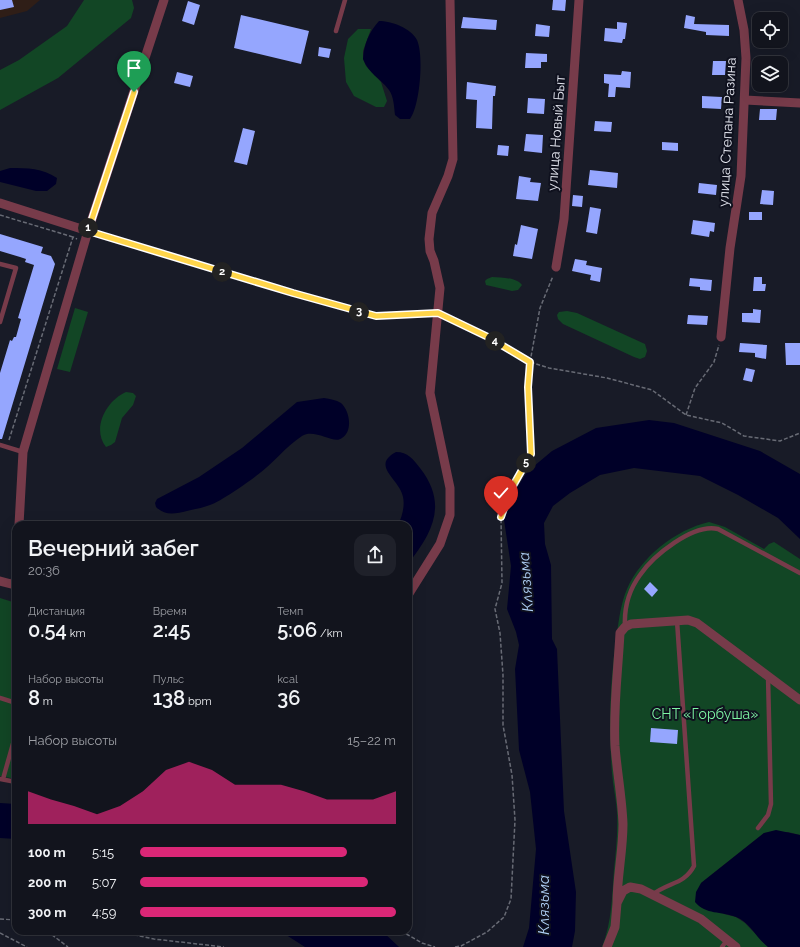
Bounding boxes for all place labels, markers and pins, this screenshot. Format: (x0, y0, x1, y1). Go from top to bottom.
pin (117, 51, 151, 92)
pin: 1 (78, 218, 98, 238)
pin: 2 (212, 262, 232, 282)
pin: 3 (349, 302, 369, 322)
pin: 4 (485, 331, 505, 351)
pin: 5 (516, 453, 536, 473)
pin (484, 476, 518, 517)

